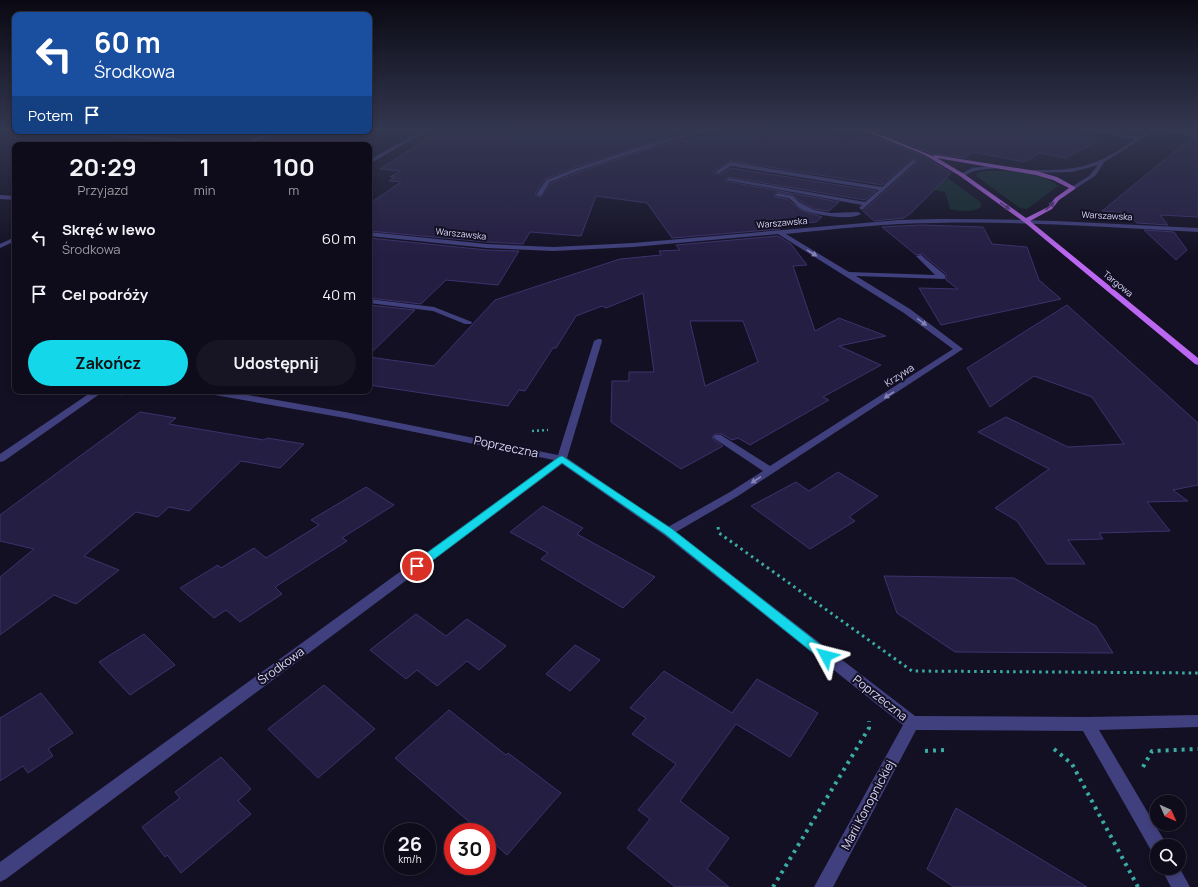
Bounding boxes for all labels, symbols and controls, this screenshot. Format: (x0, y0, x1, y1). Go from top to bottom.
text: 60 m (94, 23, 161, 61)
icon: left (28, 28, 80, 80)
text: Środkowa (94, 59, 175, 83)
icon: arrive (81, 104, 103, 126)
text: Potem (28, 105, 73, 126)
text: 20:29 (69, 150, 137, 183)
text: 1 (199, 150, 210, 183)
text: 100 (273, 150, 315, 183)
text: Przyjazd (78, 181, 128, 199)
text: min (194, 181, 216, 199)
text: m (288, 181, 299, 199)
one-way arrow (1045, 201, 1055, 210)
one-way arrow (1000, 202, 1010, 210)
street label: Warszawska (1081, 208, 1133, 223)
street label: Warszawska (756, 214, 808, 231)
text: Skręć w lewo (62, 219, 156, 240)
street label: Warszawska (435, 224, 487, 243)
icon: left (28, 227, 50, 249)
text: 60 m (322, 228, 356, 249)
text: Środkowa (62, 240, 121, 258)
one-way arrow (806, 249, 818, 256)
street label: Targowa (1101, 268, 1136, 300)
icon: arrive (28, 283, 50, 305)
text: Cel podróży (62, 284, 148, 305)
text: 40 m (322, 284, 356, 305)
one-way arrow (917, 318, 928, 326)
button: Zakończ (28, 340, 188, 386)
button: Udostępnij (196, 340, 356, 386)
street label: Krzywa (881, 360, 917, 390)
one-way arrow (883, 391, 895, 398)
street label: Poprzeczna (472, 431, 540, 462)
one-way arrow (751, 476, 761, 484)
pin (400, 549, 434, 583)
icon: arrive (406, 555, 428, 577)
position arrow (805, 635, 847, 677)
street label: Środkowa (254, 643, 308, 688)
street label: Poprzeczna (849, 671, 911, 724)
street label: Marii Konopnickiej (837, 757, 898, 853)
north arrow (1150, 795, 1186, 831)
map controls (1150, 795, 1186, 875)
speed limit sign: 30 (444, 823, 496, 875)
text: 26 (398, 830, 422, 857)
button: search (1150, 839, 1186, 875)
text: km/h (398, 852, 422, 866)

